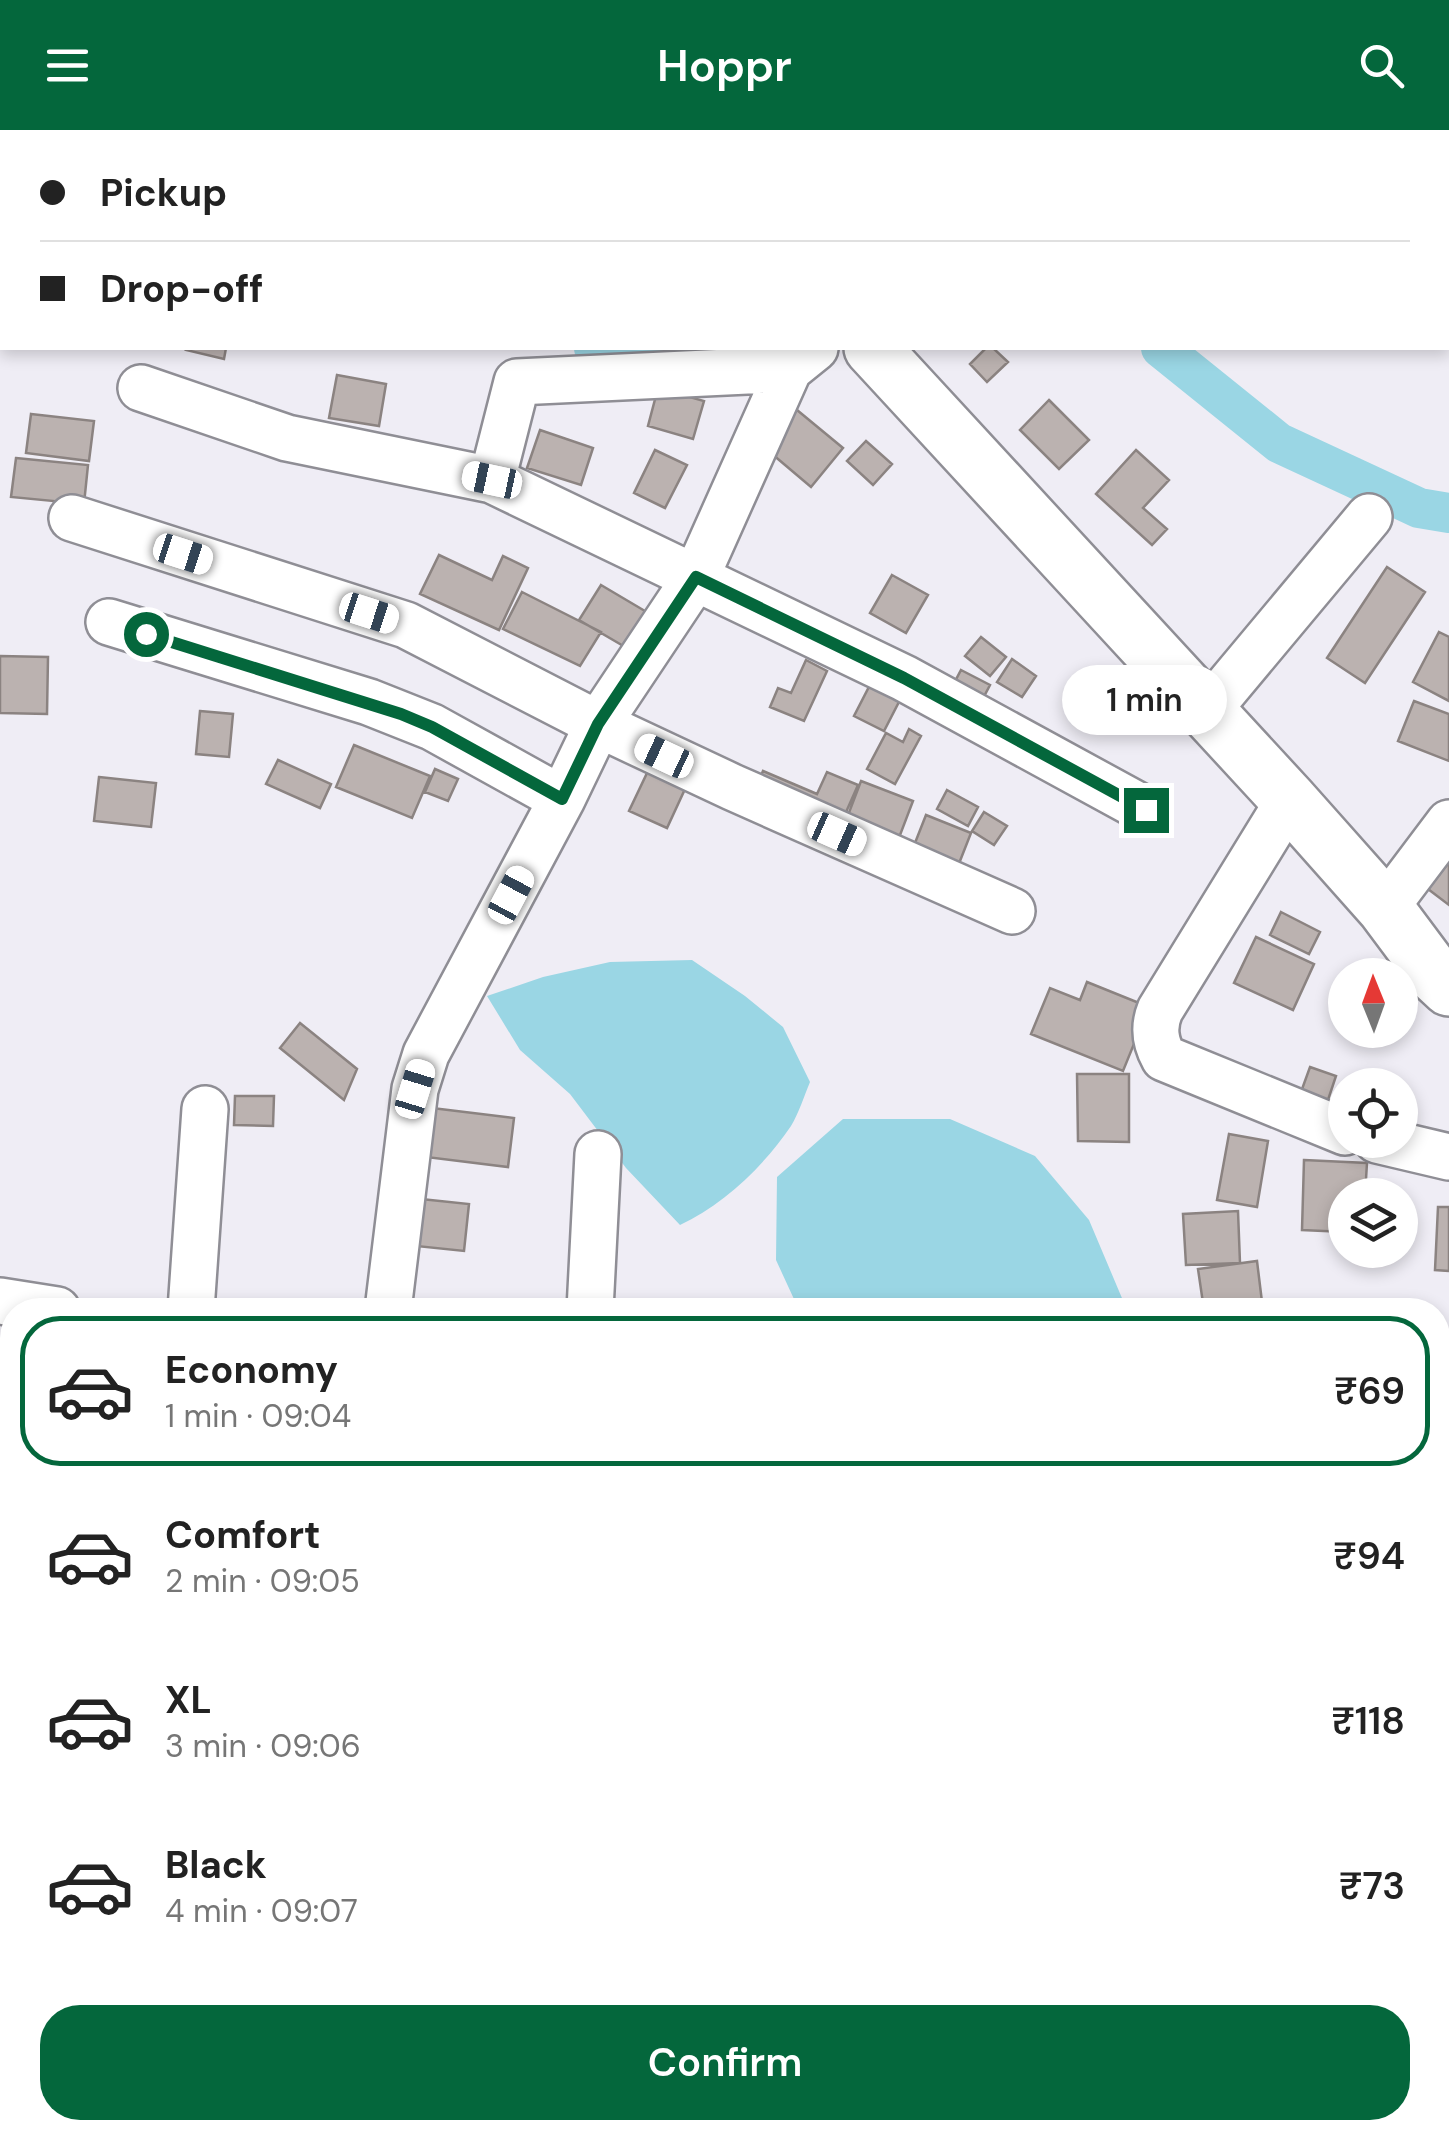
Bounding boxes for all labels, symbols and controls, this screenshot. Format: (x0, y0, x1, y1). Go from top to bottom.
text: Hoppr (657, 36, 792, 95)
icon: menu (40, 38, 95, 93)
icon: search (1354, 38, 1409, 93)
text: Pickup (100, 168, 227, 218)
text: Drop-off (100, 264, 263, 314)
car (460, 459, 524, 501)
car (150, 530, 216, 578)
car (336, 589, 402, 637)
route start (124, 612, 169, 657)
callout: 1 min (1064, 665, 1228, 735)
text: 1 min (1106, 679, 1183, 721)
car (630, 730, 698, 782)
route end (1124, 788, 1169, 833)
car (803, 808, 871, 860)
car (484, 861, 538, 929)
north arrow (1328, 958, 1418, 1048)
map controls (1328, 958, 1418, 1268)
car (392, 1056, 438, 1122)
button: locate (1328, 1068, 1418, 1158)
button: layers (1328, 1178, 1418, 1268)
text: Economy (165, 1345, 338, 1395)
icon: car (45, 1346, 135, 1436)
text: ₹69 (1334, 1366, 1405, 1416)
text: 1 min · 09:04 (165, 1395, 351, 1437)
text: Comfort (165, 1510, 321, 1560)
icon: car (45, 1511, 135, 1601)
text: ₹94 (1333, 1531, 1405, 1581)
text: 2 min · 09:05 (165, 1560, 360, 1602)
text: XL (165, 1675, 212, 1725)
icon: car (45, 1676, 135, 1766)
text: ₹118 (1331, 1696, 1405, 1746)
text: 3 min · 09:06 (165, 1725, 361, 1767)
text: Black (165, 1840, 267, 1890)
icon: car (45, 1841, 135, 1931)
text: ₹73 (1339, 1861, 1405, 1911)
text: 4 min · 09:07 (165, 1890, 358, 1932)
button: Confirm (40, 2005, 1410, 2120)

